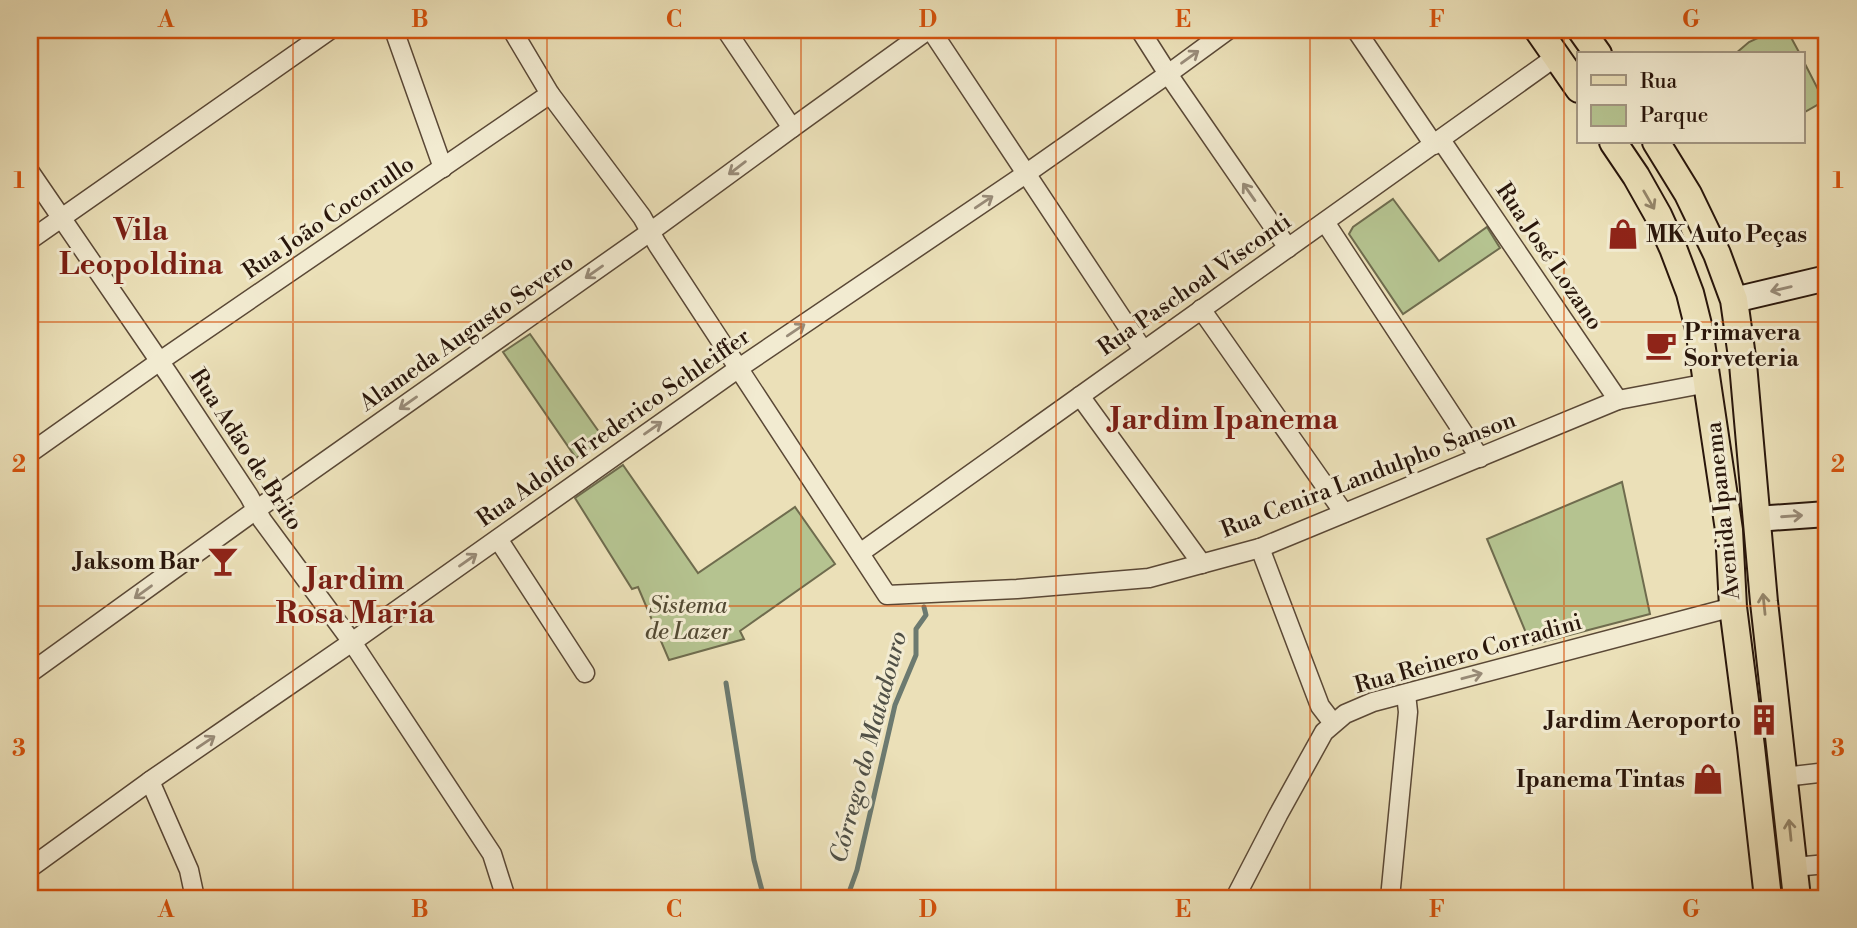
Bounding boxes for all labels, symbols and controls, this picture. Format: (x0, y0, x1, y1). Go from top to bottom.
text: A (157, 6, 175, 34)
text: B (411, 6, 429, 34)
text: C (666, 6, 682, 34)
text: D (919, 6, 937, 34)
text: E (1175, 6, 1191, 34)
text: F (1429, 6, 1445, 34)
text: G (1682, 6, 1700, 34)
one-way arrow (1180, 50, 1199, 65)
legend (1577, 52, 1804, 144)
text: Rua (1640, 69, 1677, 95)
text: Parque (1640, 103, 1708, 129)
street label: Rua João Cocorullo (237, 150, 420, 286)
one-way arrow (728, 161, 747, 175)
text: 1 (13, 167, 25, 195)
text: 1 (1832, 167, 1844, 195)
street label: Rua José Lozano (1489, 177, 1609, 336)
one-way arrow (1242, 183, 1256, 202)
one-way arrow (1643, 189, 1657, 209)
one-way arrow (974, 195, 993, 209)
street label: Rua Paschoal Visconti (1092, 207, 1297, 362)
district label: Vila Leopoldina (59, 212, 224, 284)
shop icon: MK Auto Peças (1606, 217, 1640, 251)
place label: MK Auto Peças (1646, 221, 1807, 249)
street label: Alameda Augusto Severo (353, 248, 579, 418)
one-way arrow (585, 265, 604, 279)
one-way arrow (1770, 283, 1793, 297)
place label: Primavera Sorveteria (1684, 319, 1801, 373)
street label: Rua Adolfo Frederico Schleiffer (471, 322, 756, 533)
one-way arrow (785, 322, 805, 336)
cafe icon: Primavera Sorveteria (1644, 328, 1678, 362)
street label: Rua Adão de Brito (183, 363, 309, 536)
one-way arrow (399, 396, 418, 410)
district label: Jardim Ipanema (1106, 401, 1339, 439)
street label: Rua Cenira Landulpho Sanson (1217, 406, 1520, 544)
street label: Avenida Ipanema (1700, 420, 1746, 602)
one-way arrow (643, 421, 662, 436)
text: 2 (12, 451, 26, 479)
text: 2 (1831, 451, 1845, 479)
one-way arrow (1780, 509, 1803, 522)
bar icon: Jaksom Bar (206, 544, 240, 578)
place label: Jaksom Bar (72, 548, 200, 576)
one-way arrow (458, 553, 477, 567)
district label: Jardim Rosa Maria (276, 561, 435, 633)
one-way arrow (134, 585, 153, 599)
park label: Sistema de Lazer (645, 592, 732, 646)
one-way arrow (1757, 594, 1770, 616)
street label: Rua Reinero Corradini (1351, 608, 1585, 700)
water label: Córrego do Matadouro (824, 628, 914, 866)
one-way arrow (1460, 669, 1483, 682)
building icon: Jardim Aeroporto (1747, 703, 1781, 737)
place label: Jardim Aeroporto (1543, 707, 1741, 735)
text: 3 (12, 735, 26, 763)
one-way arrow (196, 735, 215, 749)
text: 3 (1831, 735, 1845, 763)
shop icon: Ipanema Tintas (1691, 762, 1725, 796)
place label: Ipanema Tintas (1516, 766, 1685, 794)
one-way arrow (1783, 820, 1796, 842)
text: A (157, 896, 175, 924)
text: B (411, 896, 429, 924)
text: C (666, 896, 682, 924)
text: D (919, 896, 937, 924)
text: E (1175, 896, 1191, 924)
text: F (1429, 896, 1445, 924)
text: G (1682, 896, 1700, 924)

